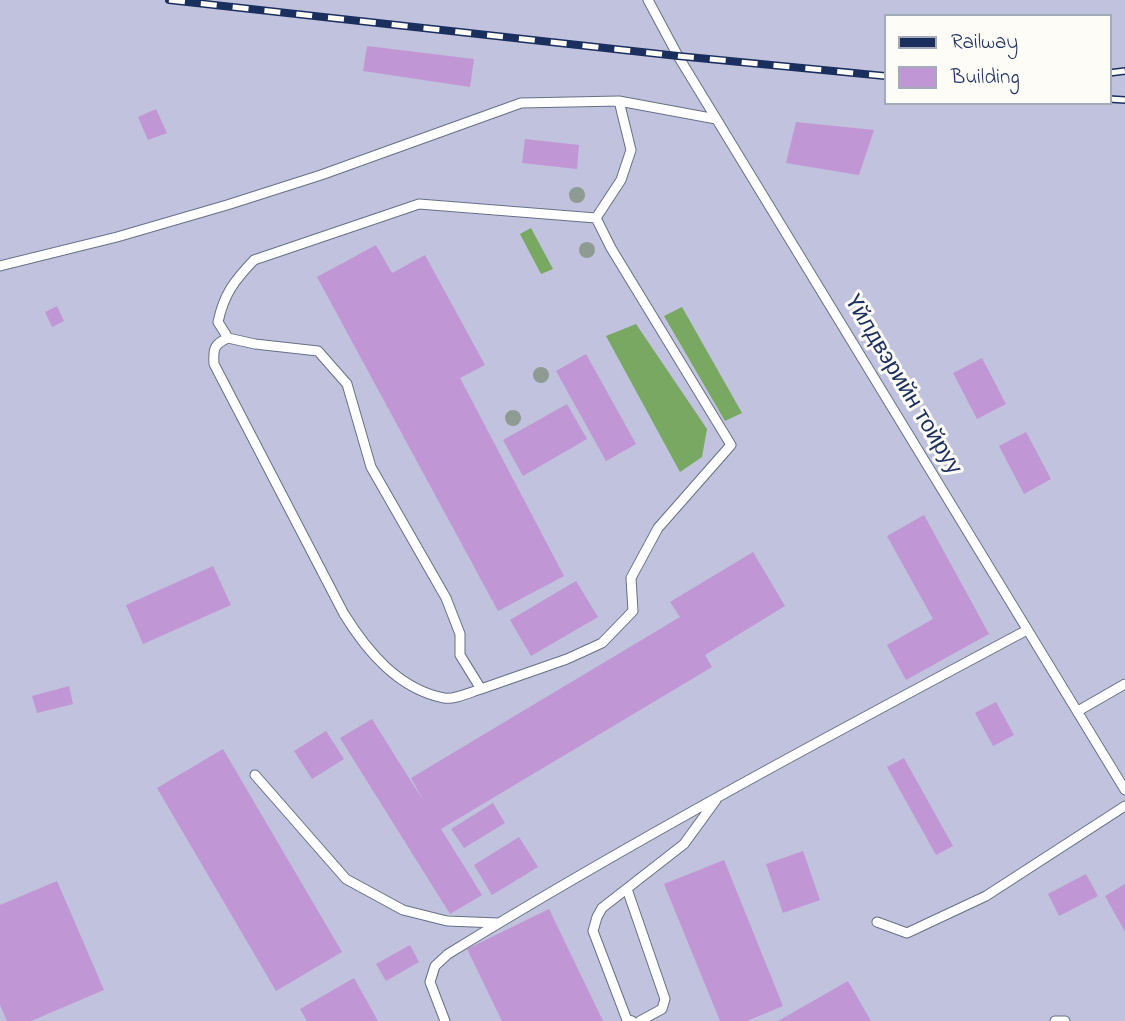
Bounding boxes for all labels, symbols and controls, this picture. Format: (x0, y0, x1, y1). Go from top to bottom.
legend (884, 14, 1111, 105)
text: Railway (951, 28, 1018, 58)
text: Building (951, 63, 1020, 93)
street label: Үйлдвэрийн тойруу (836, 291, 966, 481)

